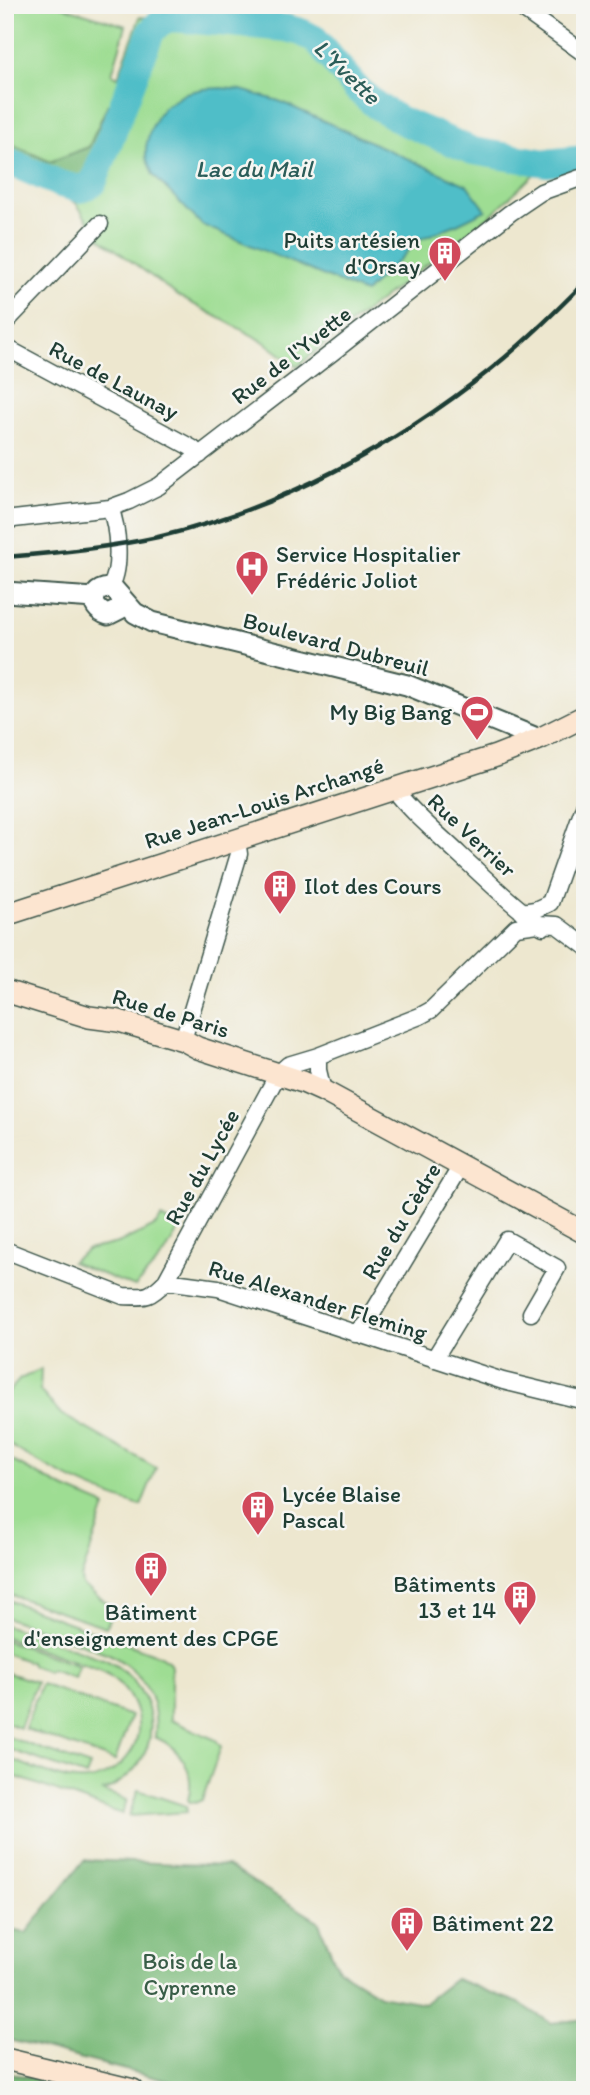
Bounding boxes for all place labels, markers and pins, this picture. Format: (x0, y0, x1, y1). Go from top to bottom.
place label: Puits artésien d'Orsay (283, 226, 420, 280)
building icon: Puits artésien d'Orsay (426, 234, 464, 283)
place label: Service Hospitalier Frédéric Joliot (276, 540, 461, 594)
hospital icon: Service Hospitalier Frédéric Joliot (233, 548, 271, 597)
sports icon: My Big Bang (458, 693, 496, 742)
place label: My Big Bang (329, 698, 452, 726)
building icon: Ilot des Cours (261, 867, 299, 916)
place label: Ilot des Cours (304, 872, 442, 900)
place label: Lycée Blaise Pascal (282, 1480, 401, 1534)
building icon: Lycée Blaise Pascal (239, 1488, 277, 1537)
building icon: Bâtiment d'enseignement des CPGE (132, 1549, 170, 1598)
place label: Bâtiments 13 et 14 (393, 1570, 496, 1624)
building icon: Bâtiments 13 et 14 (501, 1578, 539, 1627)
place label: Bâtiment d'enseignement des CPGE (24, 1598, 278, 1652)
building icon: Bâtiment 22 (388, 1904, 426, 1953)
place label: Bâtiment 22 (432, 1909, 554, 1937)

